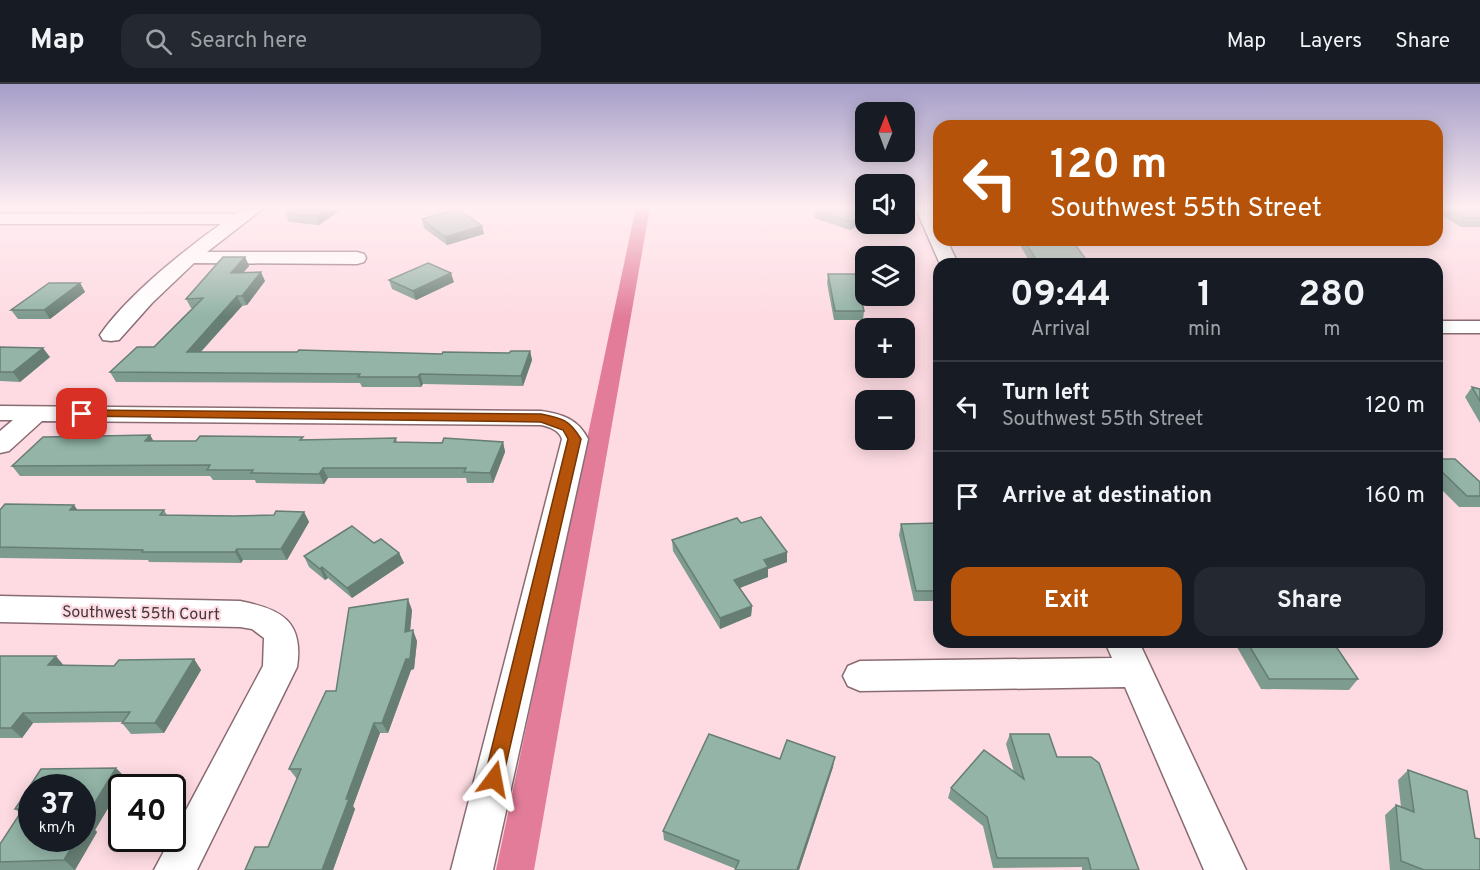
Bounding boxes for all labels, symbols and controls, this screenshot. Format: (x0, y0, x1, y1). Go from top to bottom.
search box (121, 14, 541, 68)
text: Map (30, 23, 85, 59)
icon: search (142, 25, 175, 58)
text: Search here (190, 28, 307, 55)
text: Map (1227, 28, 1266, 55)
text: Layers (1299, 28, 1362, 55)
text: Share (1395, 28, 1450, 55)
north arrow (855, 102, 915, 162)
map controls (855, 102, 915, 450)
text: 120 m (1050, 140, 1167, 193)
icon: left (951, 144, 1029, 222)
button: sound (855, 174, 915, 234)
text: Southwest 55th Street (1050, 192, 1322, 226)
button: layers (855, 246, 915, 306)
text: 09:44 (1010, 273, 1111, 319)
text: 1 (1197, 273, 1212, 319)
text: 280 (1298, 273, 1366, 319)
text: Arrival (1031, 317, 1090, 343)
text: min (1188, 317, 1221, 343)
text: m (1324, 317, 1341, 343)
button: + (855, 318, 915, 378)
text: Turn left (1002, 380, 1090, 407)
pin (56, 388, 107, 439)
button: − (855, 390, 915, 450)
icon: left (951, 390, 984, 423)
text: 120 m (1365, 393, 1425, 420)
icon: arrive (65, 397, 98, 430)
text: Southwest 55th Street (1002, 407, 1203, 433)
icon: arrive (951, 480, 984, 513)
text: Arrive at destination (1002, 483, 1212, 510)
text: 160 m (1366, 483, 1425, 510)
button: Exit (951, 567, 1182, 636)
button: Share (1194, 567, 1425, 636)
street label: Southwest 55th Court (62, 603, 220, 625)
position arrow (462, 747, 526, 811)
speed limit sign: 40 (108, 774, 186, 852)
text: 37 (40, 787, 74, 824)
text: km/h (39, 819, 75, 838)

